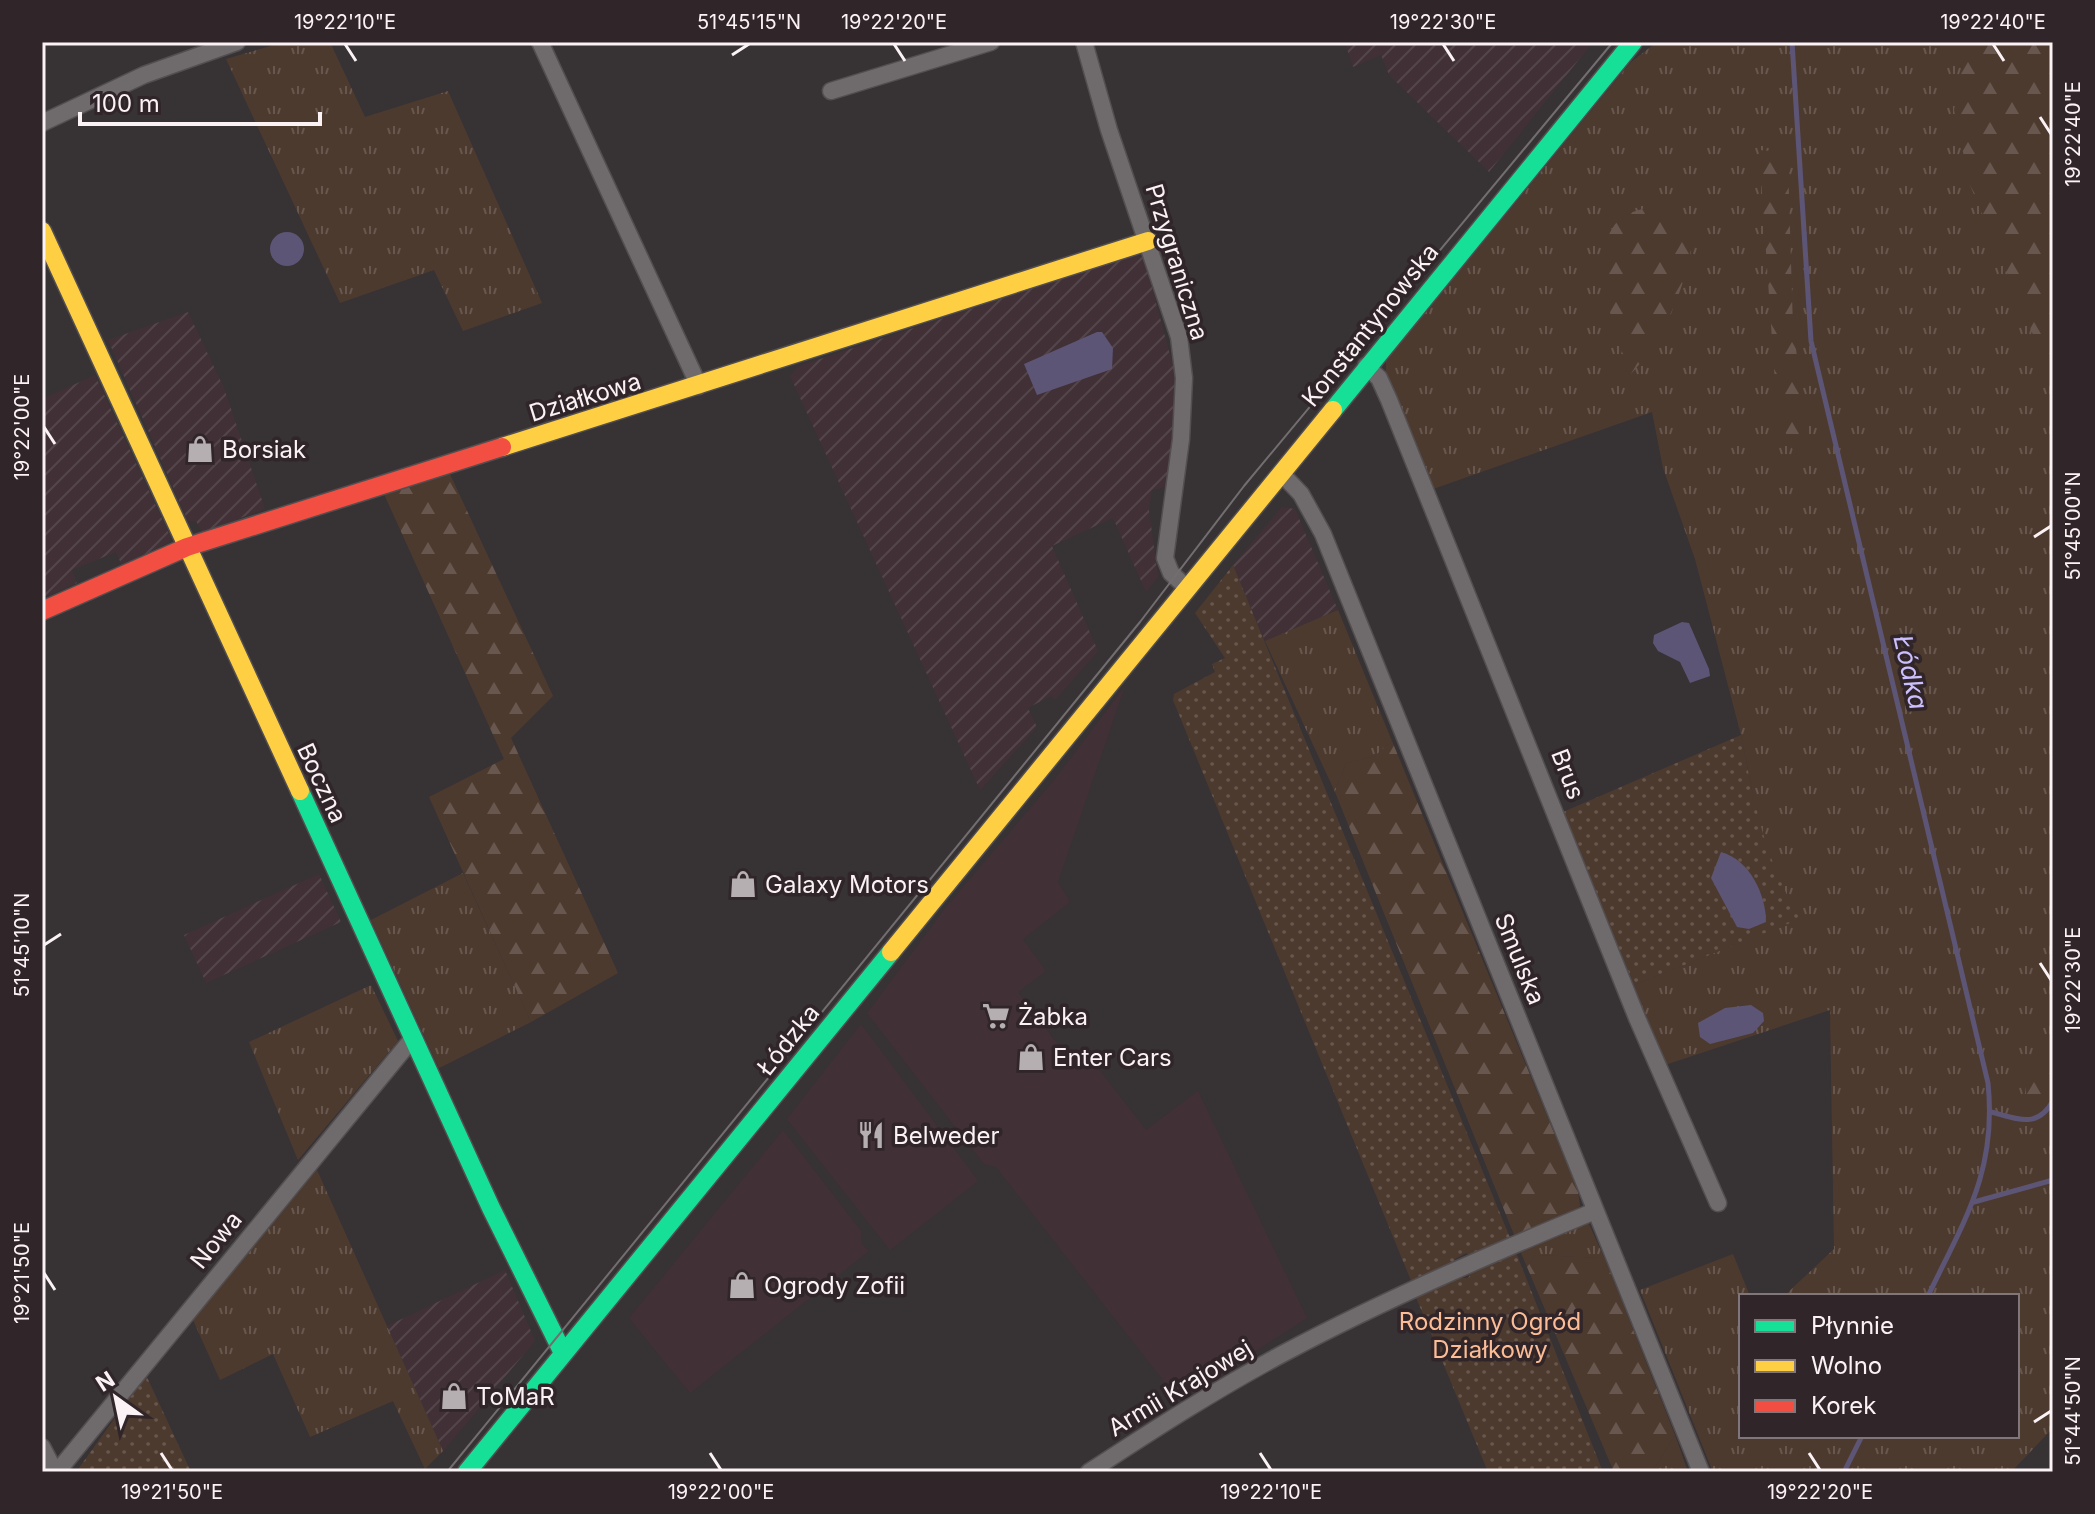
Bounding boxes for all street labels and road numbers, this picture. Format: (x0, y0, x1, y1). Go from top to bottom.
street label: Przygraniczna (1139, 180, 1215, 344)
street label: Konstantynowska (1295, 238, 1445, 412)
street label: Działkowa (526, 366, 644, 428)
street label: Boczna (291, 739, 353, 827)
street label: Brus (1545, 745, 1591, 803)
street label: Smulska (1489, 909, 1551, 1009)
street label: Łódzka (751, 999, 825, 1081)
street label: Nowa (184, 1206, 248, 1274)
street label: Armii Krajowej (1103, 1334, 1257, 1442)

